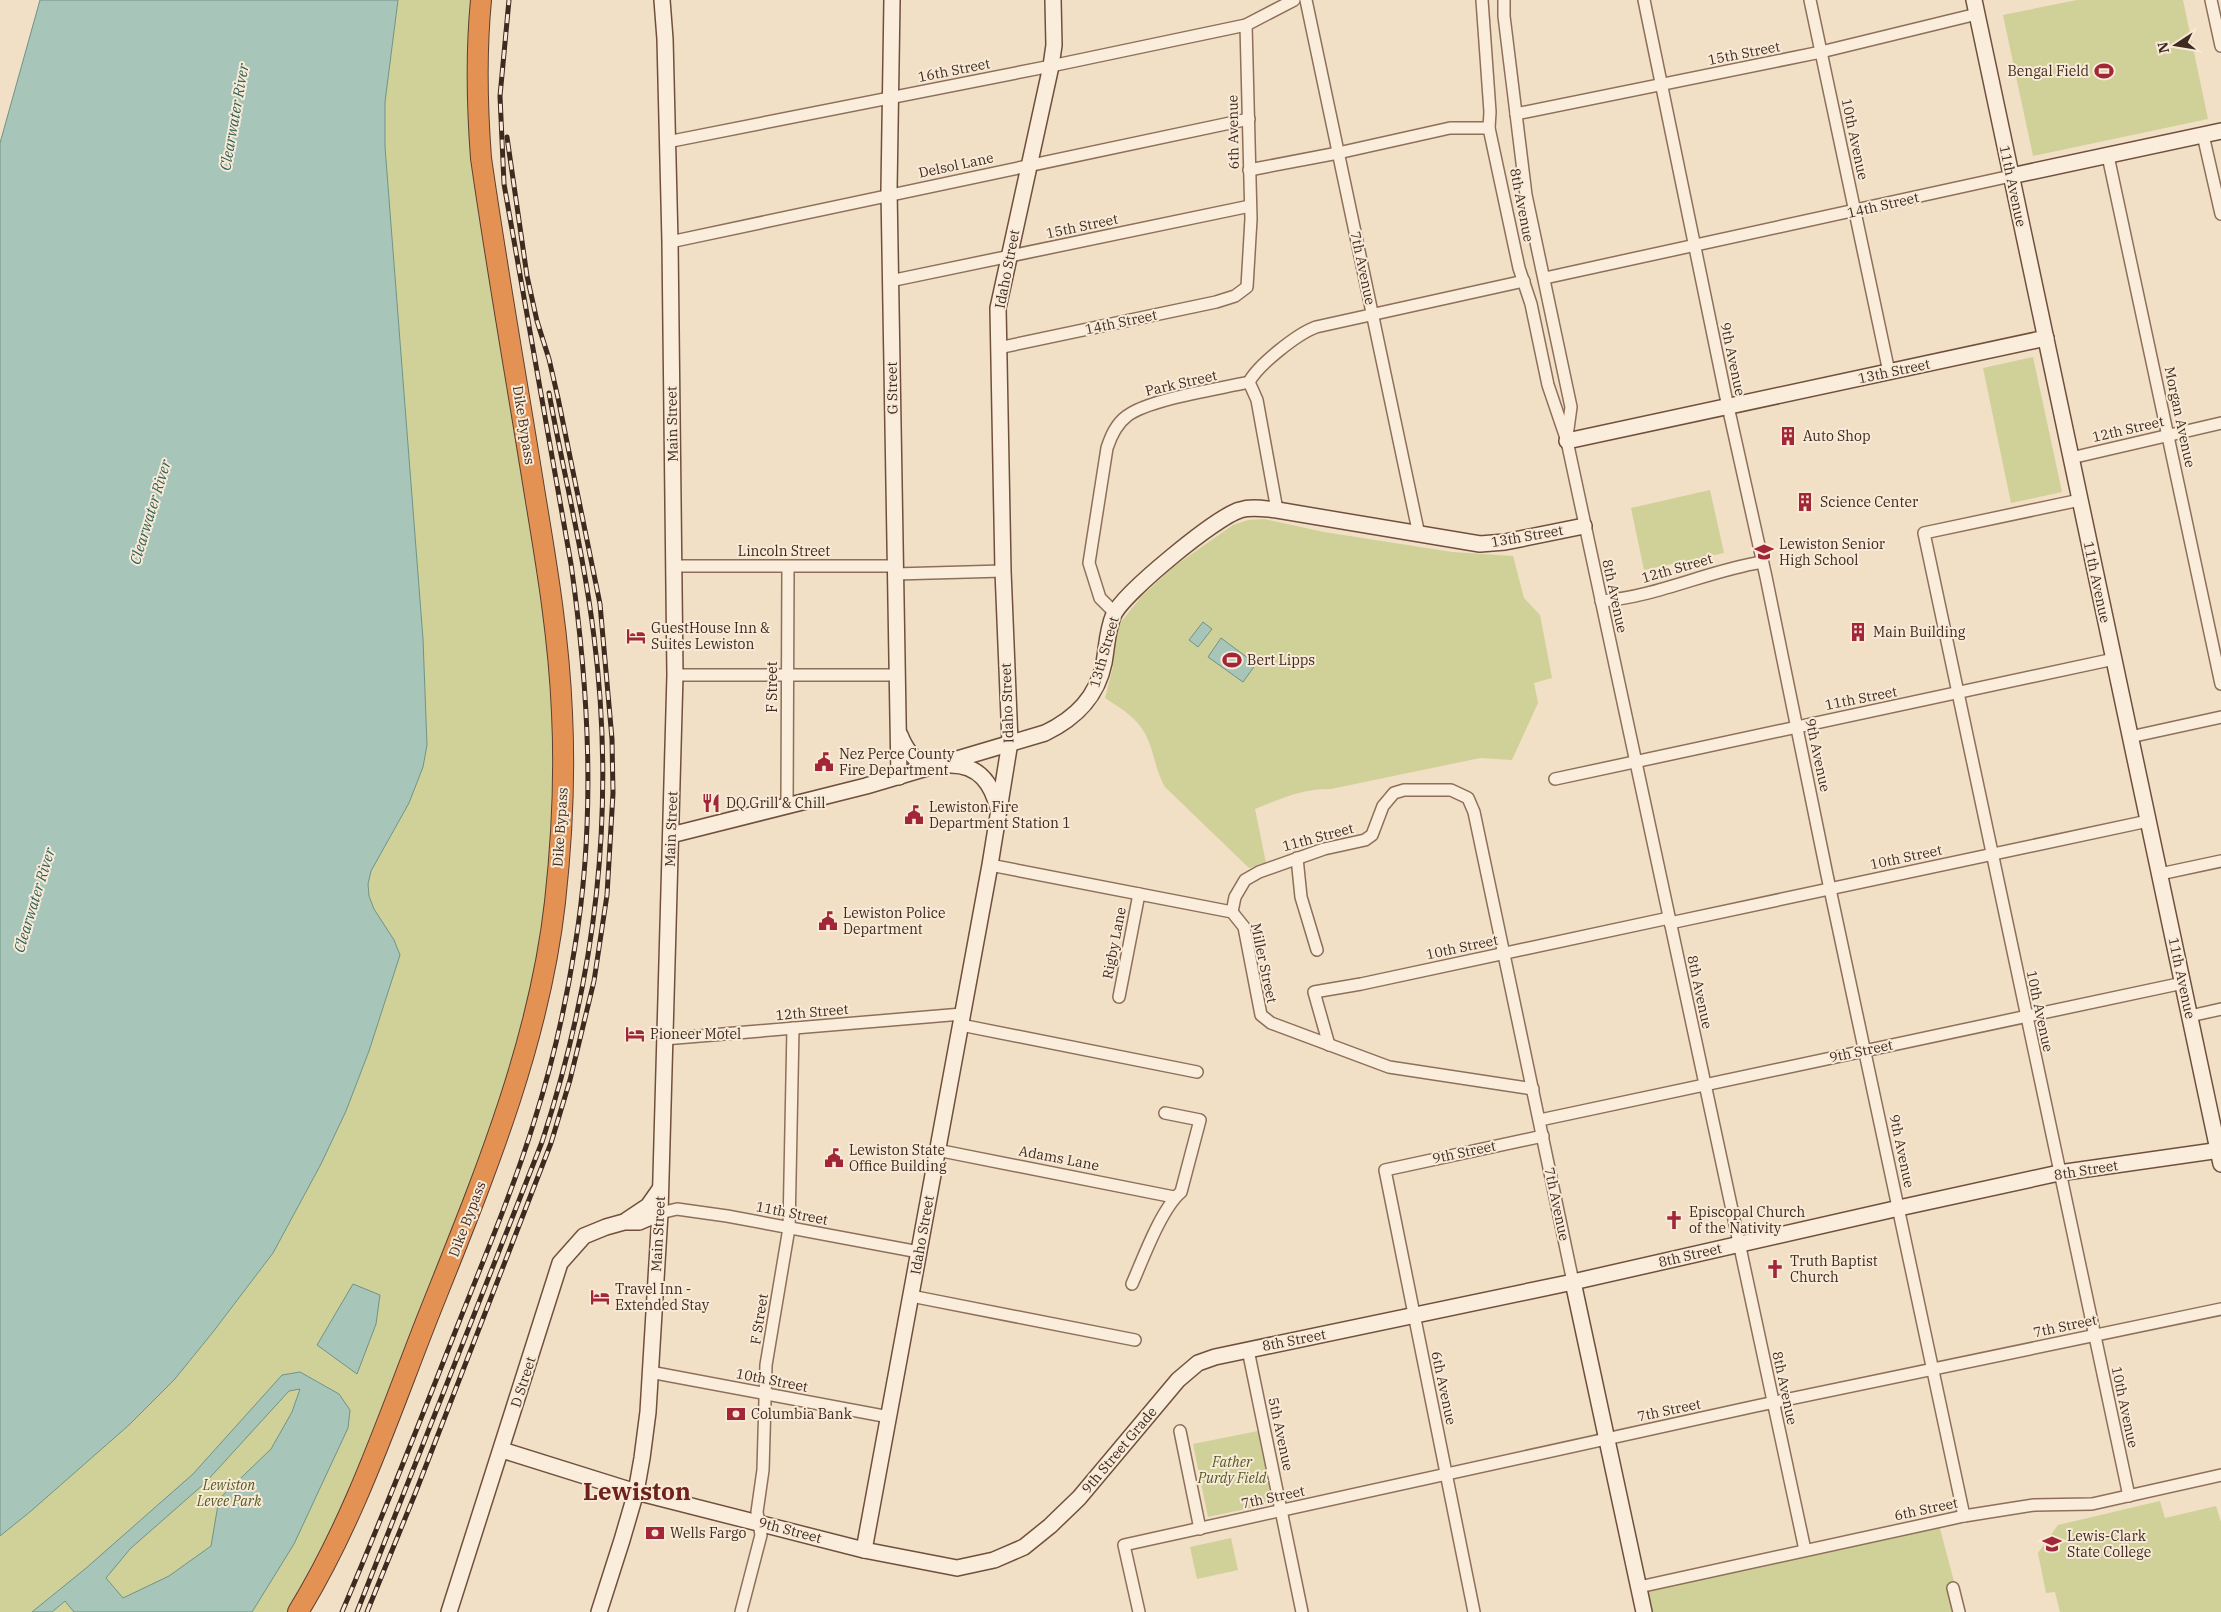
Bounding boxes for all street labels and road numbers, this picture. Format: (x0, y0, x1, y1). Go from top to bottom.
street label: 15th Street (1706, 37, 1782, 69)
street label: 16th Street (916, 54, 992, 86)
street label: 6th Avenue (1223, 95, 1243, 169)
street label: 10th Avenue (1838, 97, 1872, 181)
street label: 11th Avenue (1996, 144, 2030, 228)
street label: Delsol Lane (917, 148, 995, 182)
street label: 8th Avenue (1506, 167, 1538, 243)
street label: 14th Street (1845, 188, 1921, 222)
street label: 15th Street (1044, 210, 1120, 242)
street label: Idaho Street (991, 228, 1023, 310)
street label: 7th Avenue (1346, 230, 1380, 306)
street label: 14th Street (1083, 306, 1159, 338)
street label: 9th Avenue (1716, 321, 1750, 397)
street label: 13th Street (1856, 355, 1932, 387)
street label: G Street (883, 361, 901, 414)
street label: Morgan Avenue (2160, 365, 2200, 469)
street label: Park Street (1143, 366, 1219, 400)
street label: Dike Bypass (509, 384, 539, 466)
street label: Main Street (662, 386, 682, 462)
street label: 12th Street (2090, 412, 2166, 446)
street label: 13th Street (1489, 521, 1565, 551)
street label: 11th Avenue (2080, 540, 2114, 624)
street label: Lincoln Street (738, 542, 830, 560)
street label: 12th Street (1639, 549, 1715, 587)
street label: 8th Avenue (1598, 558, 1632, 634)
street label: 13th Street (1085, 614, 1123, 690)
street label: F Street (763, 661, 781, 713)
street label: Idaho Street (997, 663, 1017, 743)
street label: 11th Street (1823, 682, 1899, 714)
street label: 9th Avenue (1801, 717, 1835, 793)
street label: Dike Bypass (548, 786, 572, 867)
street label: Main Street (661, 791, 681, 867)
street label: 11th Street (1280, 819, 1356, 855)
street label: 10th Street (1868, 841, 1944, 873)
street label: Rigby Lane (1098, 905, 1130, 981)
street label: Miller Street (1247, 921, 1281, 1005)
street label: 10th Street (1424, 931, 1500, 963)
street label: 11th Avenue (2165, 936, 2199, 1020)
street label: 8th Avenue (1683, 954, 1717, 1030)
street label: 10th Avenue (2023, 969, 2057, 1053)
street label: 12th Street (775, 1000, 849, 1024)
street label: 9th Street (1828, 1035, 1895, 1067)
street label: 9th Avenue (1885, 1113, 1919, 1189)
street label: 9th Street (1431, 1136, 1498, 1168)
street label: Adams Lane (1017, 1141, 1101, 1175)
street label: 8th Street (2053, 1156, 2119, 1184)
street label: 7th Avenue (1540, 1166, 1574, 1242)
street label: Dike Bypass (444, 1178, 490, 1259)
street label: Idaho Street (906, 1194, 938, 1276)
street label: Main Street (647, 1196, 669, 1272)
street label: 11th Street (754, 1197, 830, 1229)
street label: 8th Street (1656, 1239, 1724, 1271)
street label: F Street (746, 1292, 772, 1346)
street label: 7th Street (2032, 1310, 2099, 1342)
street label: 8th Street (1261, 1325, 1328, 1355)
street label: 6th Avenue (1427, 1350, 1461, 1426)
street label: 8th Avenue (1768, 1350, 1802, 1426)
street label: D Street (506, 1354, 540, 1410)
street label: 10th Street (734, 1364, 810, 1396)
street label: 10th Avenue (2108, 1365, 2142, 1449)
street label: 7th Street (1636, 1394, 1703, 1426)
street label: 5th Avenue (1264, 1396, 1298, 1472)
street label: 9th Street Grade (1077, 1403, 1161, 1497)
street label: 7th Street (1240, 1481, 1307, 1513)
street label: 6th Street (1893, 1493, 1960, 1525)
street label: 9th Street (756, 1513, 824, 1547)

